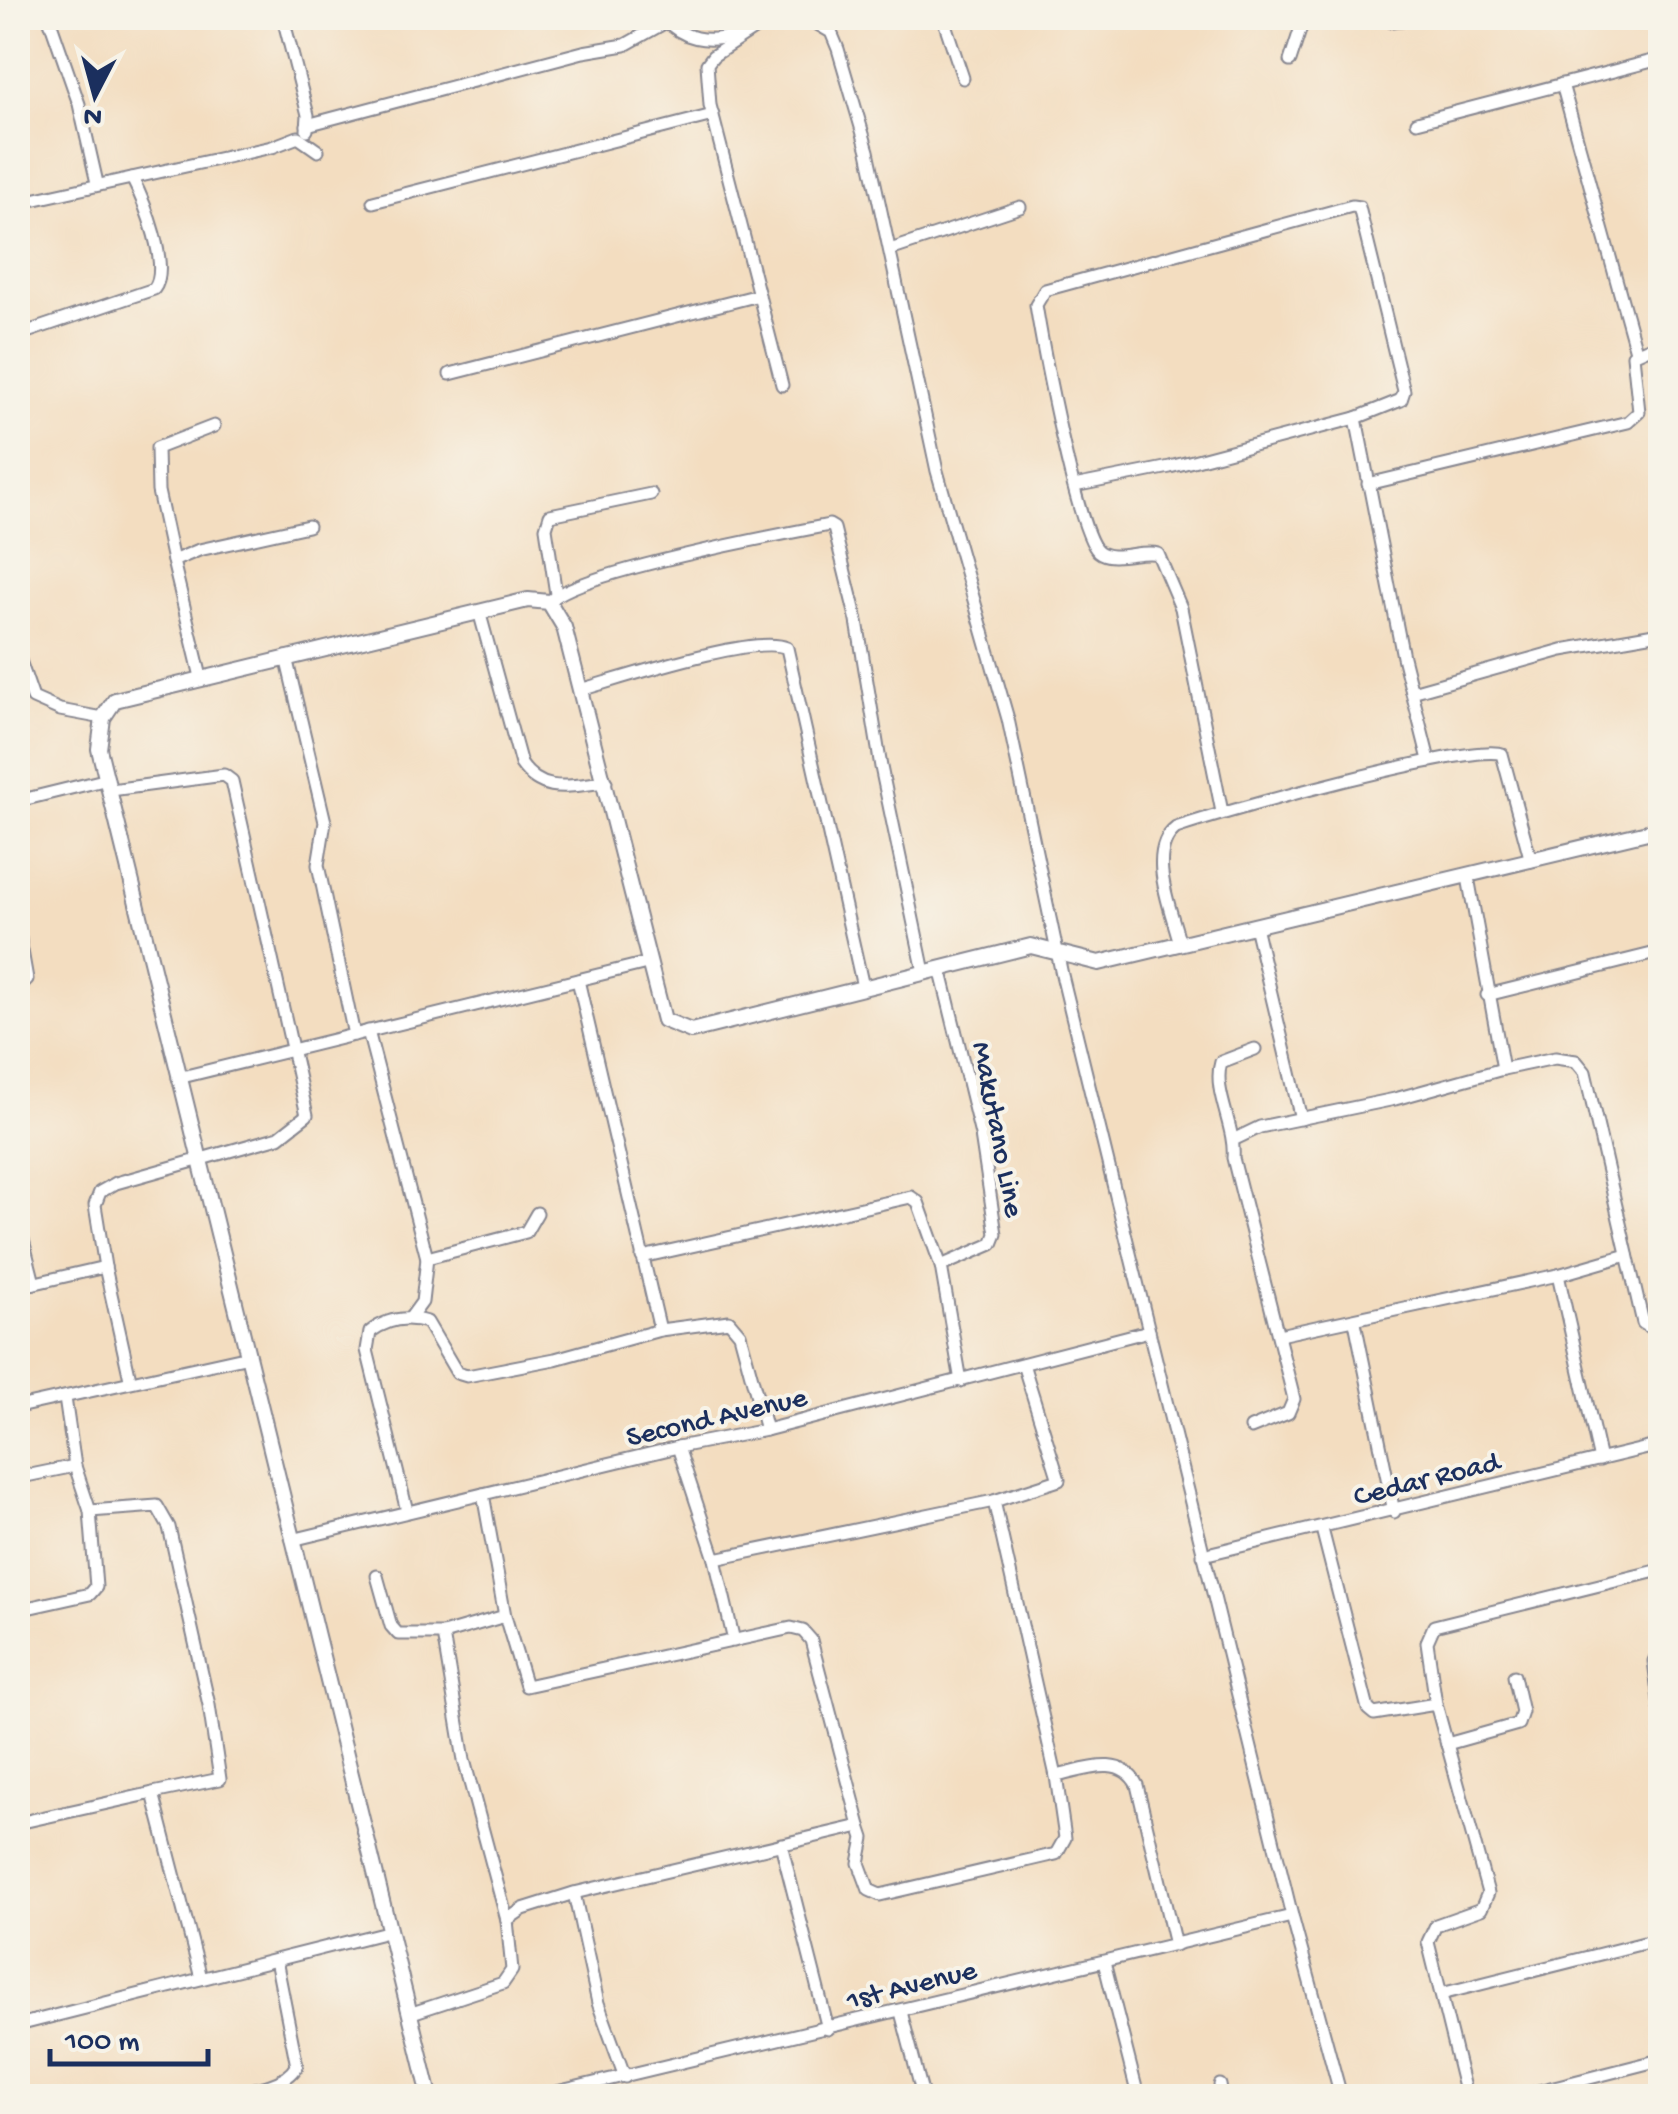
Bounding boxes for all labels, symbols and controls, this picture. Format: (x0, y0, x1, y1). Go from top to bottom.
north arrow (45, 45, 145, 145)
text: N (82, 98, 104, 133)
street label: Makutano Line (961, 1039, 1030, 1221)
street label: Second Avenue (623, 1381, 811, 1457)
street label: Cedar Road (1350, 1446, 1506, 1516)
street label: 1st Avenue (842, 1954, 981, 2021)
scale bar (50, 2004, 208, 2066)
text: 100 m (64, 2026, 140, 2061)

